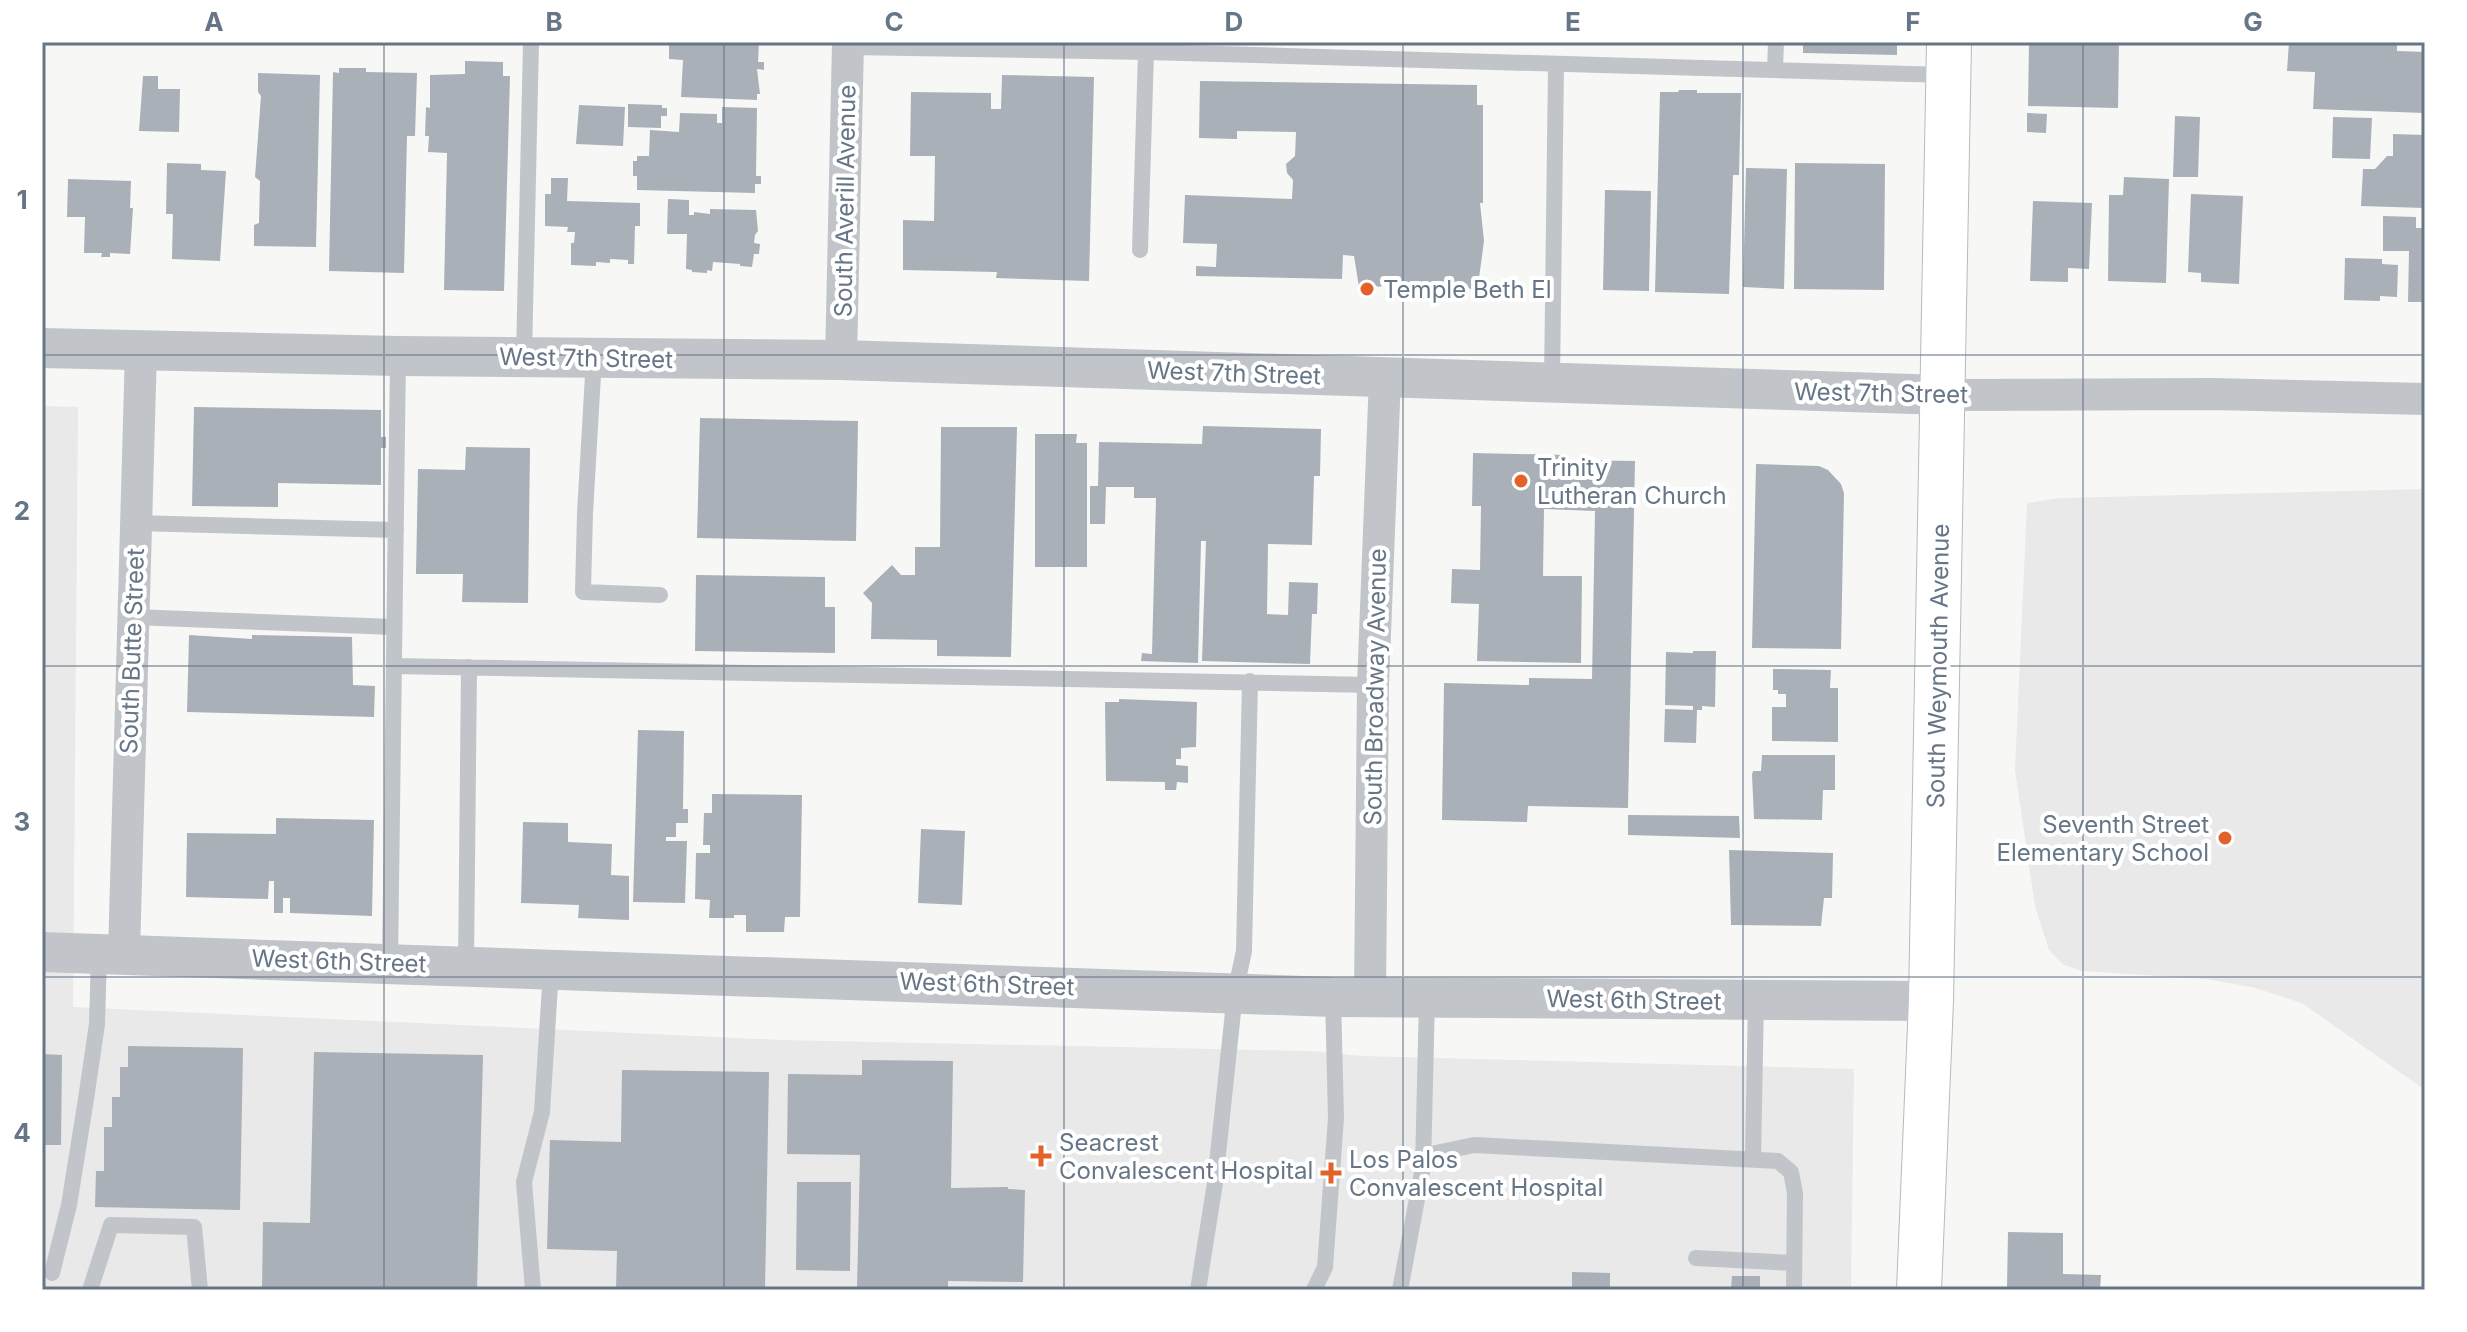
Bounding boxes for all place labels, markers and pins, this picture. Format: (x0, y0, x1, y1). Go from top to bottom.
place label: Temple Beth El (1383, 275, 1552, 304)
marker: Temple Beth El (1358, 280, 1376, 298)
place label: Trinity Lutheran Church (1537, 453, 1727, 510)
marker: Trinity Lutheran Church (1512, 472, 1530, 490)
place label: Seventh Street Elementary School (1997, 810, 2209, 867)
marker: Seventh Street Elementary School (2216, 829, 2234, 847)
place label: Seacrest Convalescent Hospital (1059, 1128, 1313, 1185)
marker: Seacrest Convalescent Hospital (1030, 1145, 1052, 1167)
place label: Los Palos Convalescent Hospital (1349, 1145, 1603, 1202)
marker: Los Palos Convalescent Hospital (1320, 1162, 1342, 1184)

